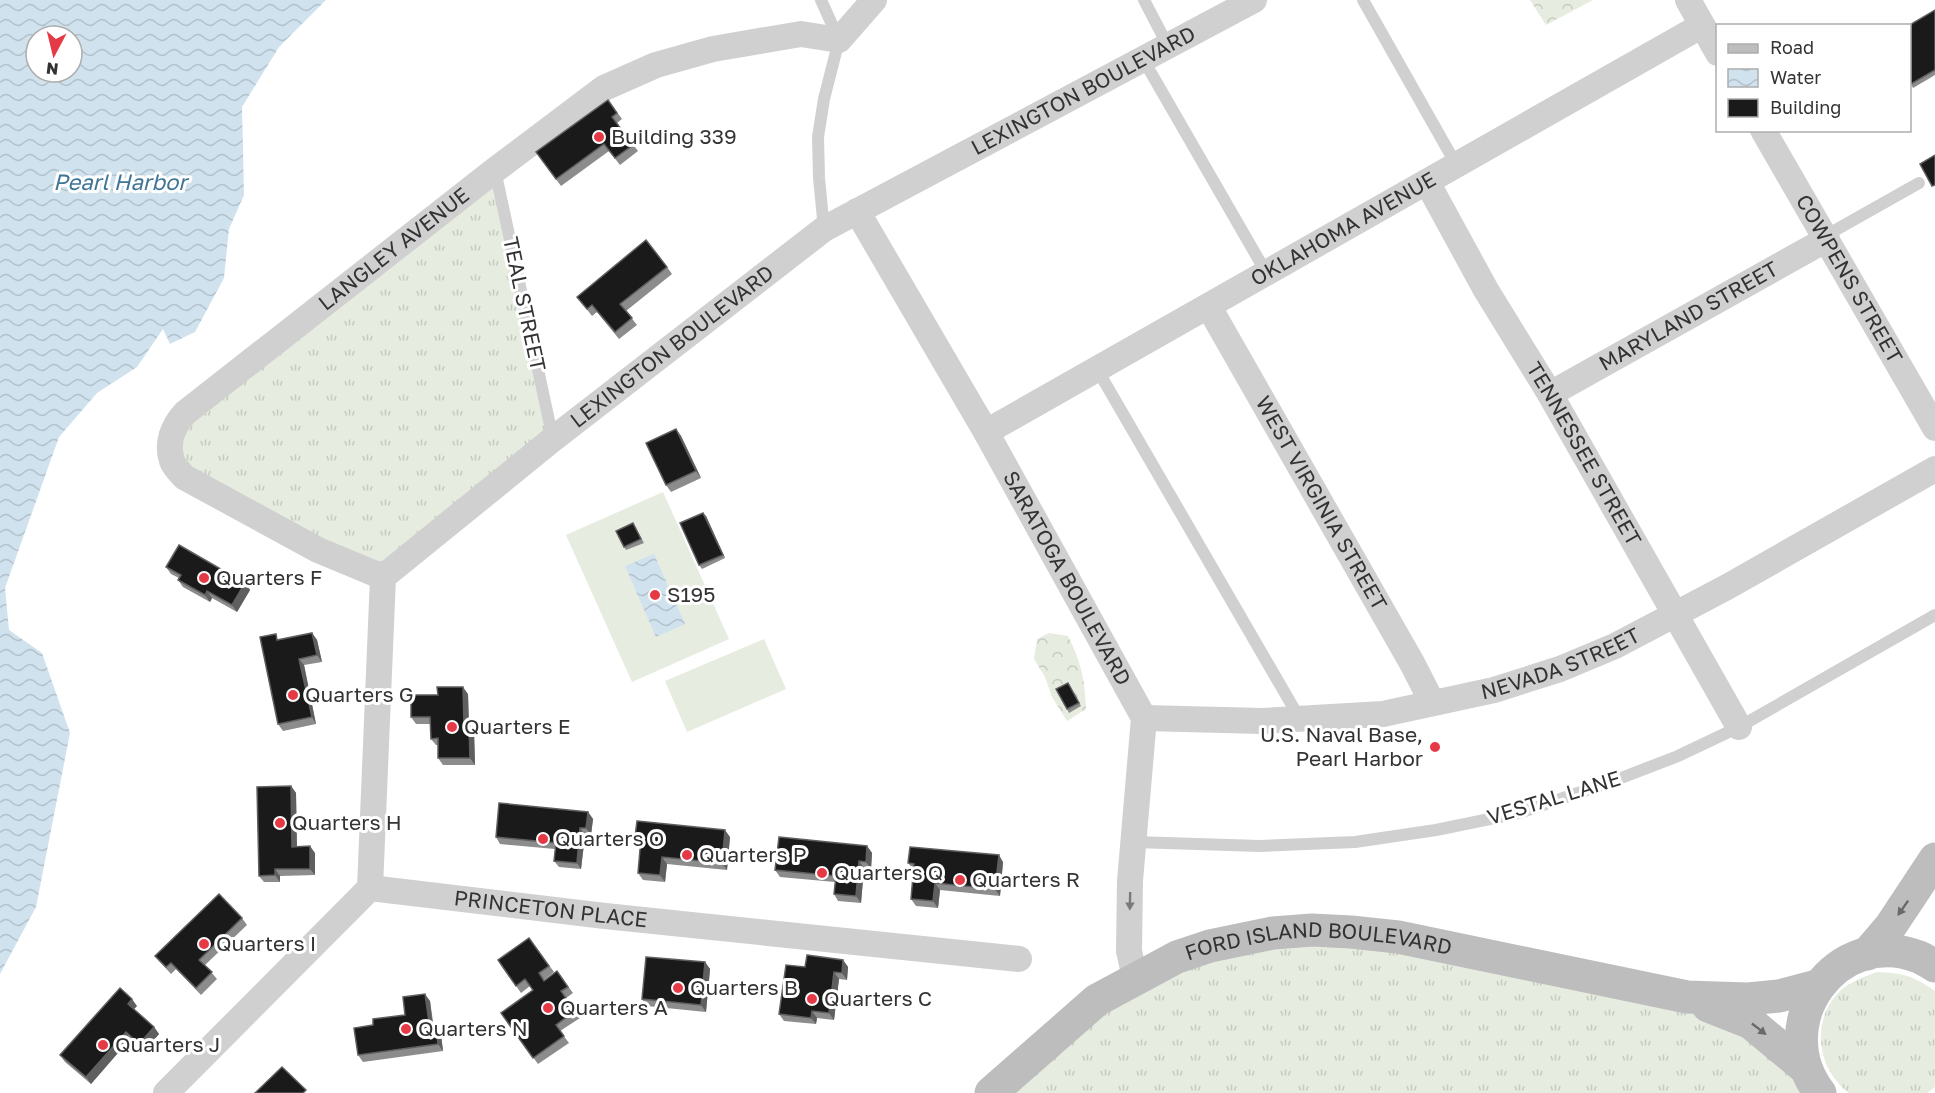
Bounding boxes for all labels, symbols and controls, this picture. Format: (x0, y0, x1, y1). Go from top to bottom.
street label: LEXINGTON BOULEVARD (966, 20, 1199, 160)
north arrow (24, 24, 84, 84)
legend (1716, 24, 1911, 132)
text: Road (1770, 36, 1814, 58)
text: N (45, 58, 59, 80)
text: Water (1770, 66, 1821, 88)
text: Building (1770, 96, 1841, 118)
place label: Building 339 (611, 123, 737, 149)
marker: Building 339 (592, 130, 606, 144)
street label: OKLAHOMA AVENUE (1246, 165, 1440, 291)
water label: Pearl Harbor (53, 168, 190, 195)
street label: LANGLEY AVENUE (313, 181, 474, 315)
street label: COWPENS STREET (1791, 189, 1909, 367)
street label: TEAL STREET (498, 234, 552, 373)
street label: MARYLAND STREET (1594, 255, 1782, 376)
street label: LEXINGTON BOULEVARD (565, 259, 778, 433)
street label: TENNESSEE STREET (1521, 357, 1647, 550)
street label: WEST VIRGINIA STREET (1251, 391, 1393, 614)
street label: SARATOGA BOULEVARD (998, 466, 1137, 690)
place label: Quarters F (216, 564, 322, 590)
marker: Quarters F (197, 571, 211, 585)
place label: S195 (667, 581, 716, 607)
marker: S195 (648, 588, 662, 602)
street label: NEVADA STREET (1478, 621, 1644, 704)
place label: Quarters G (305, 681, 414, 707)
marker: Quarters G (286, 688, 300, 702)
place label: Quarters E (464, 713, 571, 739)
marker: Quarters E (445, 720, 459, 734)
place label: U.S. Naval Base, Pearl Harbor (1260, 721, 1423, 771)
marker: U.S. Naval Base, Pearl Harbor (1428, 740, 1442, 754)
street label: VESTAL LANE (1484, 764, 1624, 830)
place label: Quarters H (292, 809, 402, 835)
marker: Quarters H (273, 816, 287, 830)
place label: Quarters O (555, 825, 664, 851)
marker: Quarters O (536, 832, 550, 846)
place label: Quarters P (699, 841, 807, 867)
marker: Quarters P (680, 848, 694, 862)
place label: Quarters Q (834, 859, 943, 885)
marker: Quarters Q (815, 866, 829, 880)
place label: Quarters R (972, 866, 1080, 892)
marker: Quarters R (953, 873, 967, 887)
street label: PRINCETON PLACE (453, 884, 649, 932)
one-way arrow (1125, 891, 1135, 910)
one-way arrow (1897, 899, 1909, 915)
street label: FORD ISLAND BOULEVARD (1181, 916, 1454, 965)
place label: Quarters I (216, 930, 316, 956)
marker: Quarters I (197, 937, 211, 951)
place label: Quarters B (690, 974, 798, 1000)
marker: Quarters B (671, 981, 685, 995)
place label: Quarters C (824, 985, 932, 1011)
marker: Quarters C (805, 992, 819, 1006)
place label: Quarters A (560, 994, 668, 1020)
marker: Quarters A (541, 1001, 555, 1015)
place label: Quarters N (418, 1015, 528, 1041)
marker: Quarters N (399, 1022, 413, 1036)
one-way arrow (1752, 1022, 1767, 1034)
place label: Quarters J (115, 1031, 221, 1057)
marker: Quarters J (96, 1038, 110, 1052)

